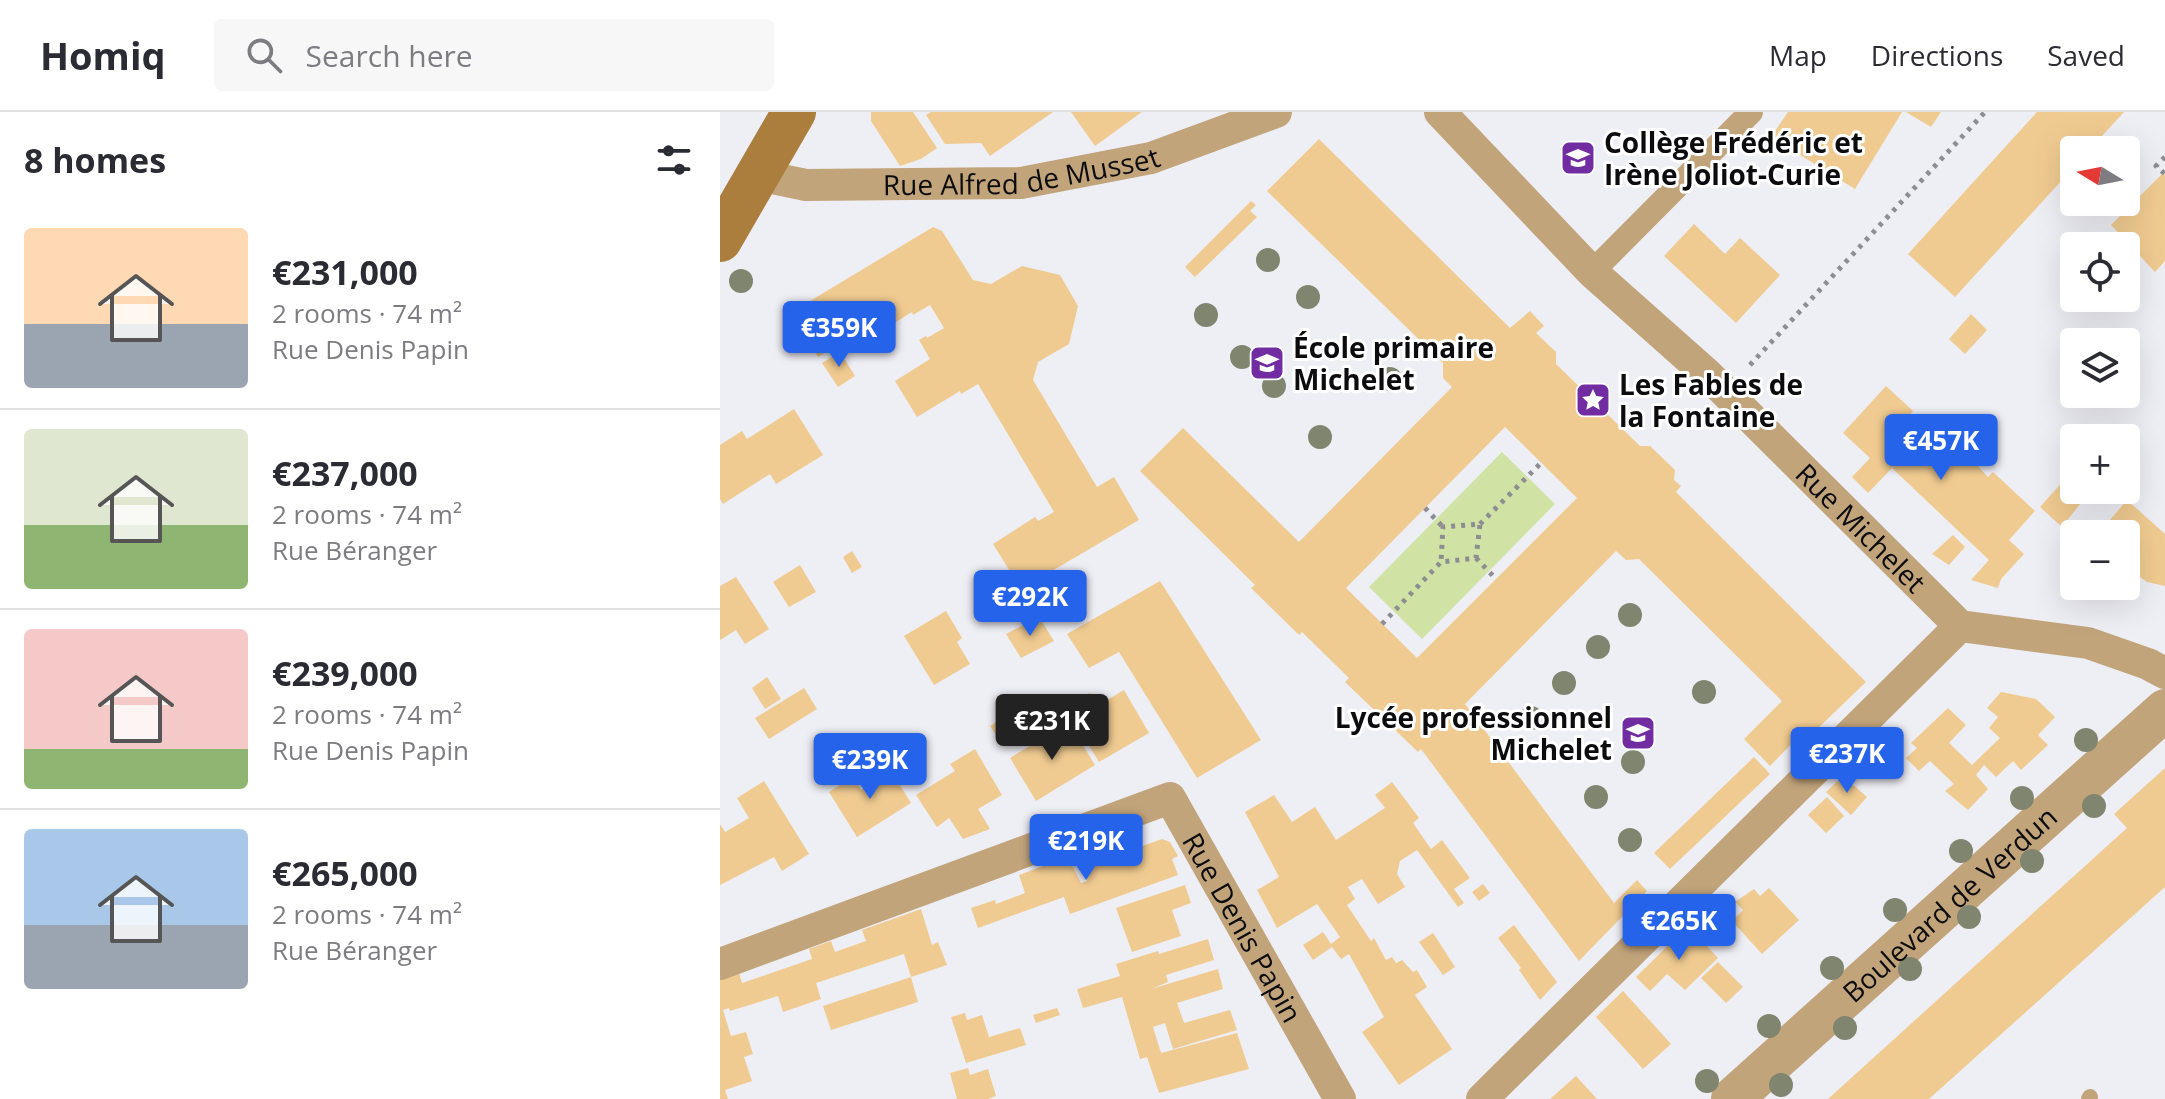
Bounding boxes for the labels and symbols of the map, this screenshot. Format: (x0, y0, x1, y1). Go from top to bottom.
place label: Collège Frédéric et Irène Joliot-Curie (1604, 123, 1863, 193)
north arrow (2060, 136, 2140, 216)
street label: Rue Alfred de Musset (883, 138, 1165, 203)
school or university icon: Collège Frédéric et Irène Joliot-Curie (1559, 139, 1597, 177)
pin: €359K (783, 301, 895, 369)
place label: École primaire Michelet (1293, 328, 1494, 398)
school or university icon: École primaire Michelet (1248, 344, 1286, 382)
place label: Les Fables de la Fontaine (1619, 365, 1803, 435)
place icon: Les Fables de la Fontaine (1574, 381, 1612, 419)
pin: €457K (1885, 414, 1997, 482)
street label: Rue Michelet (1788, 455, 1934, 601)
pin: €292K (974, 570, 1086, 638)
pin: €231K (996, 694, 1108, 762)
place label: Lycée professionnel Michelet (1335, 698, 1612, 768)
school or university icon: Lycée professionnel Michelet (1619, 714, 1657, 752)
pin: €237K (1791, 727, 1903, 795)
pin: €239K (814, 733, 926, 801)
street label: Boulevard de Verdun (1834, 798, 2065, 1010)
pin: €219K (1030, 814, 1142, 882)
street label: Rue Denis Papin (1174, 825, 1312, 1029)
pin: €265K (1623, 894, 1735, 962)

